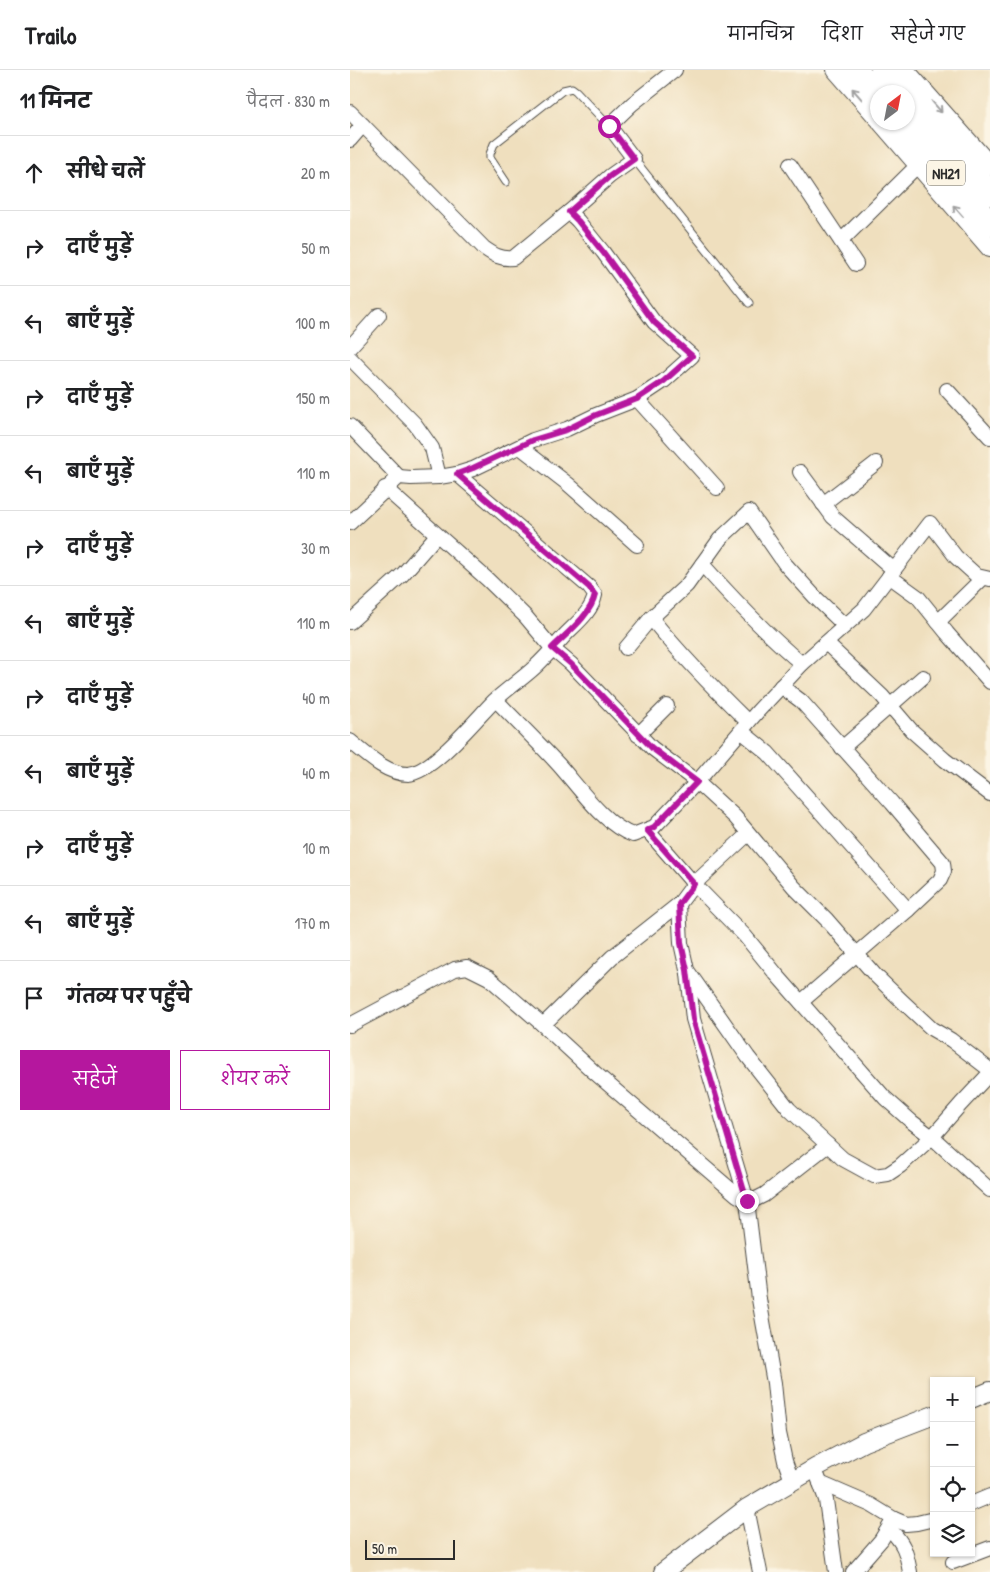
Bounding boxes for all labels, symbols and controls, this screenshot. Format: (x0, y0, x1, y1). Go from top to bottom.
text: Trailo (25, 19, 76, 51)
text: मानचित्र (728, 21, 794, 46)
text: दिशा (822, 21, 863, 46)
text: सहेजे गए (891, 21, 965, 46)
north arrow (870, 85, 915, 130)
text: 11 मिनट (20, 86, 91, 115)
one-way arrow (851, 88, 862, 101)
text: पैदल · 830 m (247, 90, 330, 112)
one-way arrow (932, 100, 943, 113)
route start (598, 115, 621, 138)
text: सीधे चलें (67, 158, 144, 184)
icon: ahead (20, 159, 48, 187)
road number: NH21 (927, 160, 965, 186)
text: 20 m (301, 162, 330, 184)
one-way arrow (952, 205, 964, 218)
text: दाएँ मुड़ें (67, 233, 133, 259)
icon: right (20, 234, 48, 262)
text: 50 m (302, 237, 330, 259)
text: बाएँ मुड़ें (67, 308, 133, 334)
icon: left (20, 309, 48, 337)
text: 100 m (295, 312, 330, 334)
text: दाएँ मुड़ें (67, 383, 133, 409)
icon: right (20, 384, 48, 412)
text: 150 m (296, 387, 330, 409)
text: बाएँ मुड़ें (67, 458, 133, 484)
icon: left (20, 459, 48, 487)
text: 110 m (297, 462, 330, 484)
text: दाएँ मुड़ें (67, 533, 133, 559)
icon: right (20, 534, 48, 562)
text: 30 m (301, 537, 330, 559)
text: बाएँ मुड़ें (67, 608, 133, 634)
icon: left (20, 609, 48, 637)
text: 110 m (297, 612, 330, 634)
text: दाएँ मुड़ें (67, 683, 133, 709)
icon: right (20, 684, 48, 712)
text: 40 m (302, 687, 330, 709)
text: बाएँ मुड़ें (67, 758, 133, 784)
icon: left (20, 759, 48, 787)
text: 40 m (302, 762, 330, 784)
text: दाएँ मुड़ें (67, 833, 133, 859)
icon: right (20, 834, 48, 862)
text: 10 m (302, 837, 330, 859)
text: बाएँ मुड़ें (67, 908, 133, 934)
icon: left (20, 909, 48, 937)
text: 170 m (295, 912, 330, 934)
text: गंतव्य पर पहुँचे (67, 983, 191, 1009)
icon: arrive (20, 984, 48, 1012)
button: सहेजें (20, 1050, 170, 1110)
button: शेयर करें (180, 1050, 330, 1110)
route end (736, 1190, 759, 1213)
map controls (930, 1377, 975, 1557)
button: + (930, 1377, 975, 1422)
button: − (930, 1422, 975, 1467)
button: locate (930, 1467, 975, 1512)
button: layers (930, 1512, 975, 1557)
scale bar (365, 1537, 455, 1560)
text: 50 m (372, 1539, 397, 1558)

